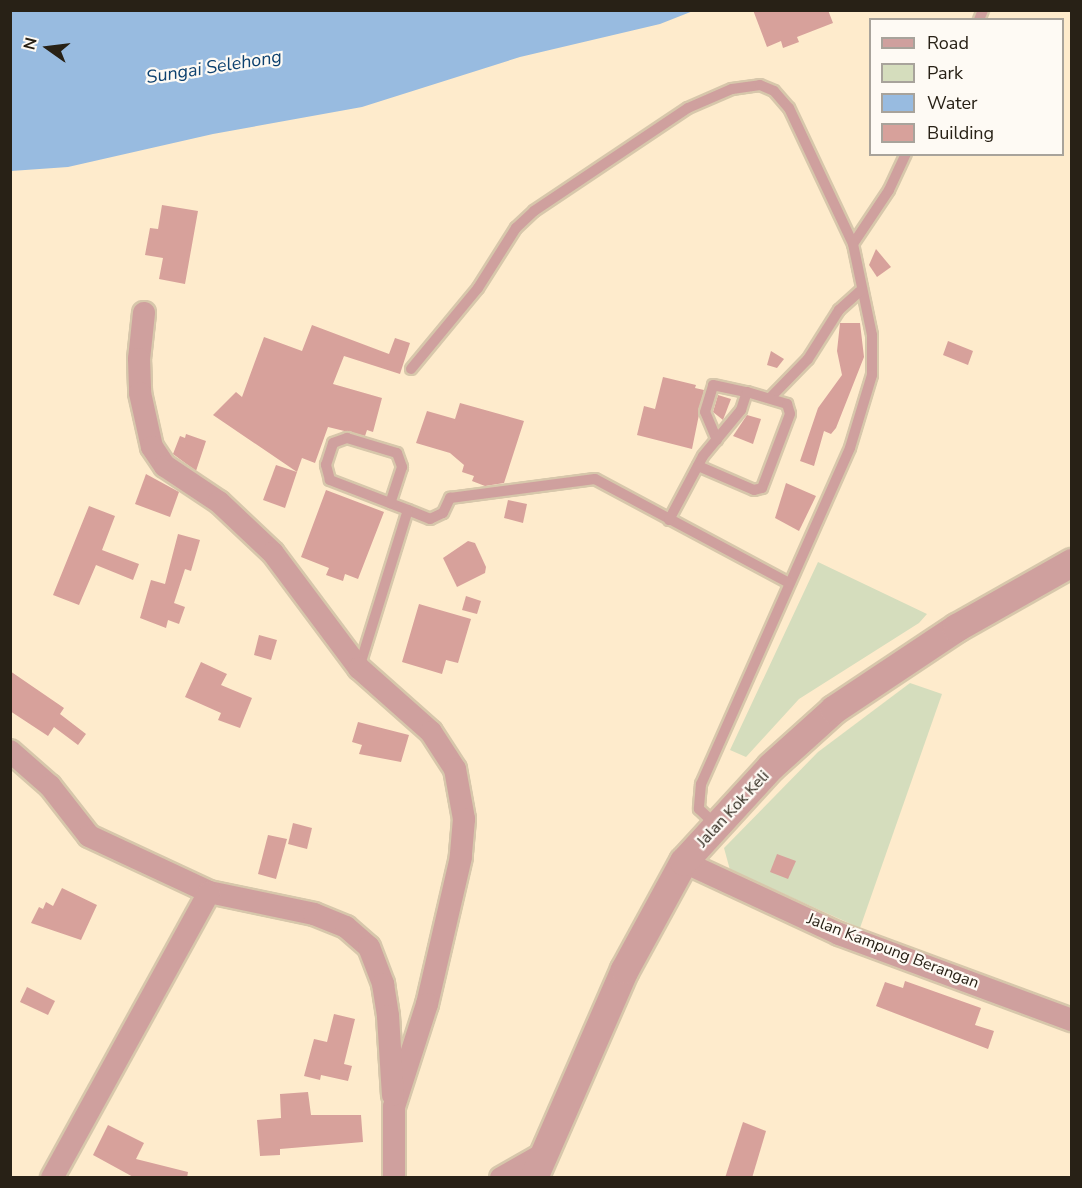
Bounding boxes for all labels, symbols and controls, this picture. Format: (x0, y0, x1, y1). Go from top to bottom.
north arrow (18, 18, 78, 78)
legend (869, 18, 1064, 156)
text: Road (927, 31, 969, 55)
text: N (18, 35, 43, 52)
water label: Sungai Selehong (145, 46, 283, 88)
text: Park (927, 61, 963, 85)
text: Water (927, 91, 978, 115)
text: Building (927, 121, 994, 145)
street label: Jalan Kok Keli (693, 767, 773, 851)
street label: Jalan Kampung Berangan (804, 909, 982, 993)

